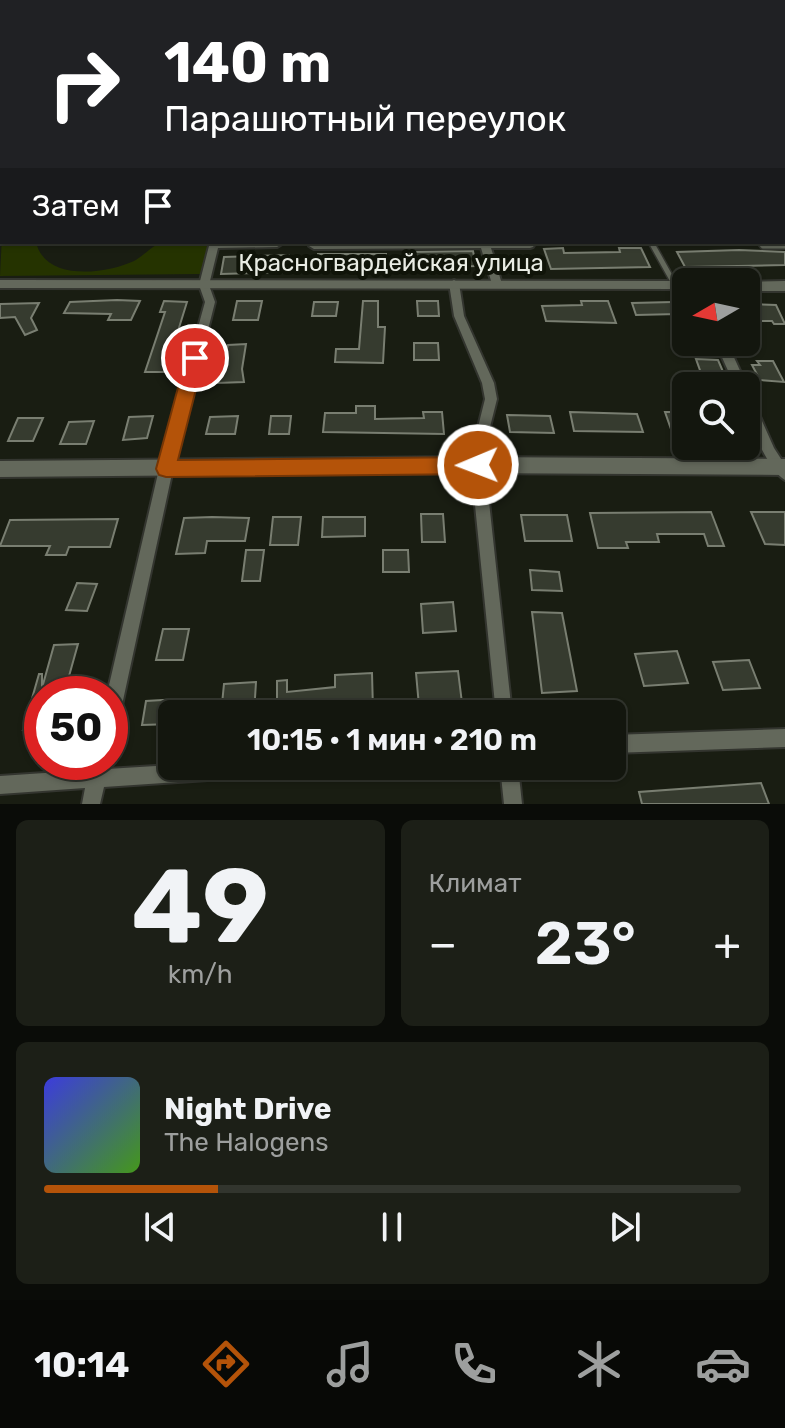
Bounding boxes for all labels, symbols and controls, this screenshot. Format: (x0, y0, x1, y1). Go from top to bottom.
text: 140 m (164, 30, 331, 96)
icon: right (32, 32, 136, 136)
text: Парашютный переулок (164, 97, 566, 140)
icon: arrive (136, 184, 180, 228)
text: Затем (32, 188, 120, 224)
street label: Красногвардейская улица (238, 249, 544, 277)
north arrow (672, 268, 760, 356)
map controls (672, 268, 760, 460)
pin (161, 324, 229, 392)
icon: arrive (173, 336, 217, 380)
button: search (672, 372, 760, 460)
position arrow (436, 423, 520, 507)
speed limit sign: 50 (24, 676, 128, 780)
text: 10:15 · 1 мин · 210 m (247, 722, 537, 758)
text: 49 (132, 845, 269, 968)
text: Климат (429, 868, 521, 899)
text: 23° (535, 908, 636, 979)
text: − (429, 918, 457, 970)
text: + (714, 918, 741, 970)
text: km/h (168, 959, 233, 990)
text: Night Drive (164, 1091, 332, 1127)
text: The Halogens (164, 1127, 329, 1158)
icon: previous (138, 1205, 182, 1249)
icon: pause (370, 1205, 414, 1249)
icon: next (603, 1205, 647, 1249)
icon: directions (198, 1336, 254, 1392)
icon: music (322, 1336, 378, 1392)
icon: phone (446, 1336, 502, 1392)
icon: climate (571, 1336, 627, 1392)
icon: car (695, 1336, 751, 1392)
text: 10:14 (34, 1343, 130, 1386)

